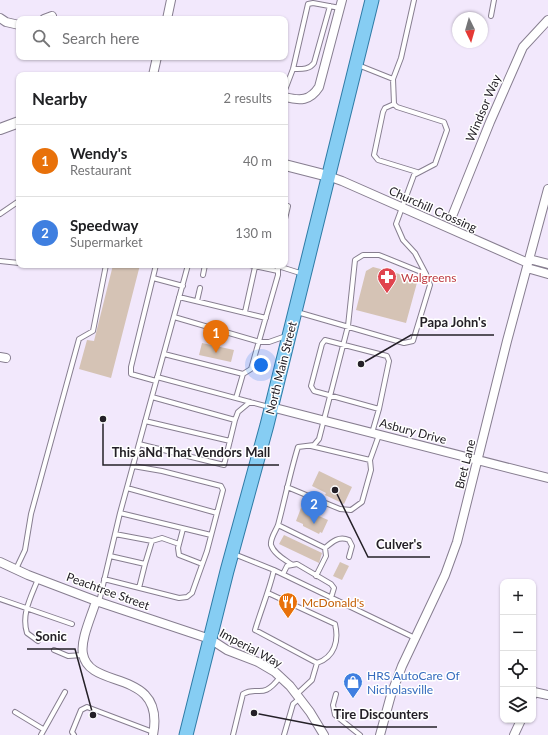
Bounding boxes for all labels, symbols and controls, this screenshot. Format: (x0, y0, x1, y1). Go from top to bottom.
north arrow (452, 12, 488, 48)
search box (16, 16, 288, 60)
icon: search (30, 27, 52, 49)
text: Search here (62, 29, 139, 47)
street label: Windsor Way (462, 71, 504, 144)
text: Nearby (32, 88, 87, 109)
text: 2 results (224, 90, 272, 106)
text: Wendy's (70, 144, 127, 162)
text: 1 (41, 153, 49, 169)
text: 40 m (243, 153, 272, 169)
text: Restaurant (70, 162, 132, 178)
street label: Churchill Crossing (387, 183, 479, 235)
text: Speedway (70, 216, 138, 234)
text: 2 (41, 225, 49, 241)
text: 130 m (235, 225, 272, 241)
text: Supermarket (70, 234, 143, 250)
pharmacy icon: Walgreens (376, 266, 398, 294)
place label: Walgreens (401, 270, 456, 285)
callout: Papa John's (411, 310, 494, 335)
text: Papa John's (420, 314, 487, 330)
street label: North Main Street (262, 319, 300, 416)
pin: 1 (203, 320, 229, 353)
your location (251, 355, 271, 375)
street label: Asbury Drive (378, 415, 448, 447)
street label: Bret Lane (452, 438, 478, 490)
callout: This aNd That Vendors Mall (103, 440, 279, 465)
text: This aNd That Vendors Mall (112, 444, 270, 460)
pin: 2 (301, 491, 327, 524)
callout: Culver's (368, 532, 430, 557)
text: Culver's (376, 536, 422, 552)
street label: Peachtree Street (64, 569, 152, 613)
map controls (500, 579, 536, 723)
button: + (500, 579, 536, 615)
restaurant icon: McDonald's (277, 591, 299, 619)
place label: McDonald's (302, 595, 364, 610)
button: − (500, 615, 536, 651)
callout: Sonic (27, 624, 75, 649)
street label: Imperial Way (217, 625, 286, 671)
text: Sonic (35, 628, 67, 644)
button: locate (500, 651, 536, 687)
place label: HRS AutoCare Of Nicholasville (367, 668, 461, 697)
shop icon: HRS AutoCare Of Nicholasville (342, 671, 364, 699)
button: layers (500, 687, 536, 723)
callout: Tire Discounters (326, 702, 437, 727)
text: Tire Discounters (333, 706, 429, 722)

